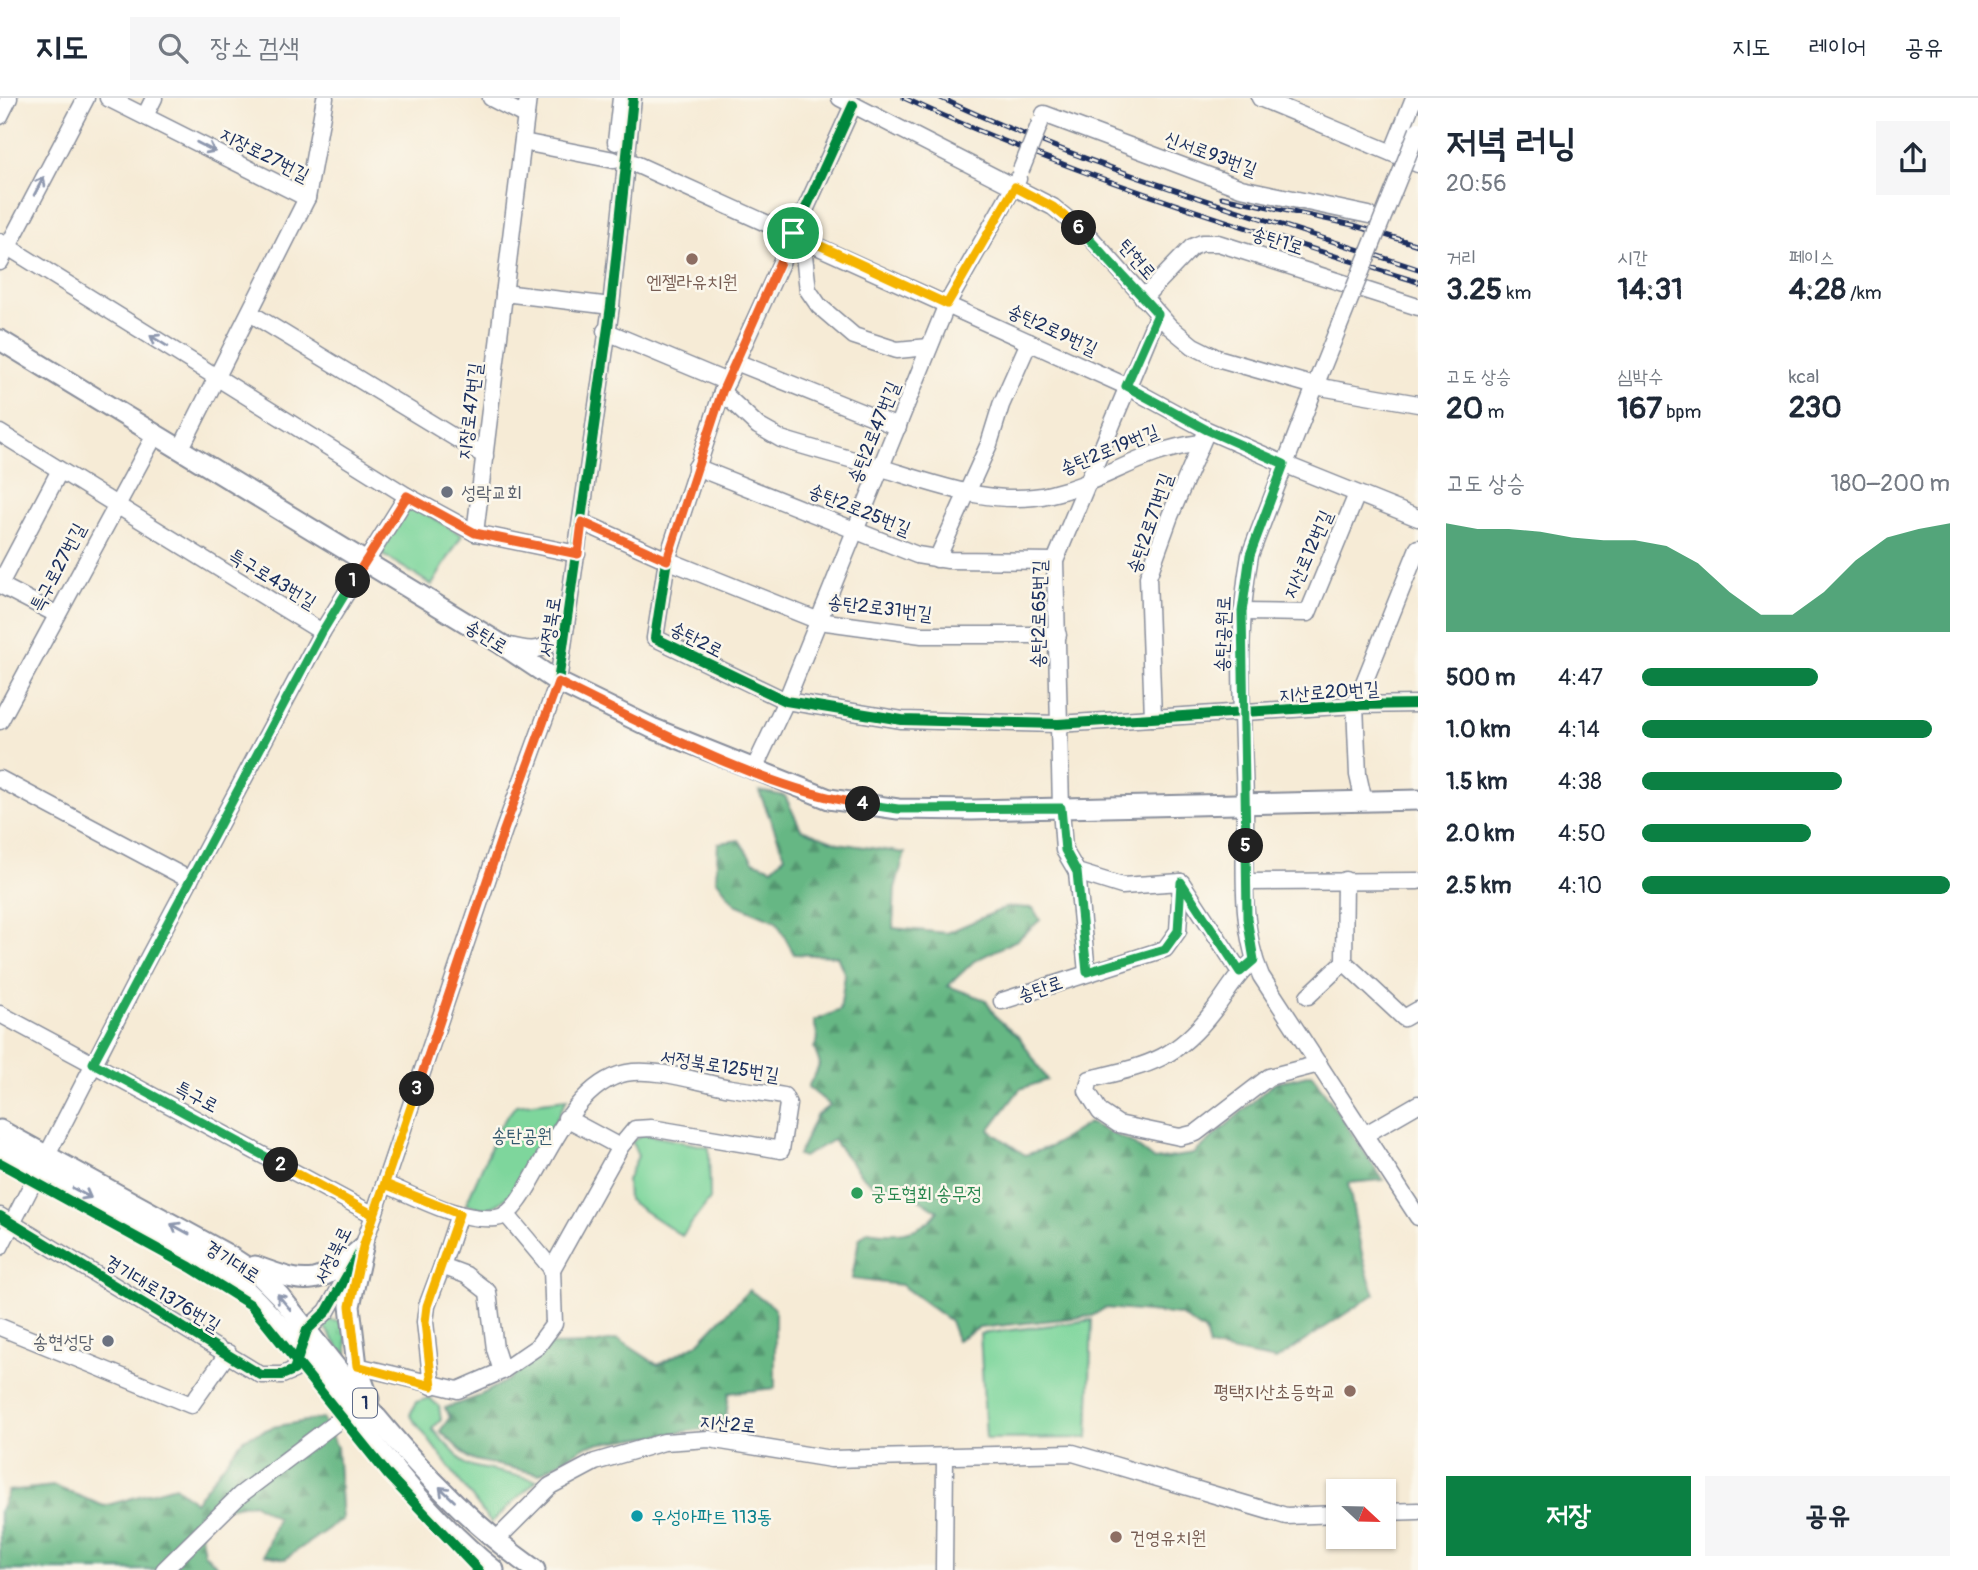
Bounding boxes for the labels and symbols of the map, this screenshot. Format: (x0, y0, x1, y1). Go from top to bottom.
street label: 지장로27번길 (216, 122, 313, 188)
street label: 신서로93번길 (1161, 126, 1260, 182)
one-way arrow (195, 140, 216, 154)
one-way arrow (33, 176, 46, 197)
pin (763, 203, 823, 263)
pin: 6 (1062, 211, 1096, 246)
street label: 송탄1로 (1249, 221, 1307, 261)
street label: 탄현로 (1113, 234, 1161, 285)
marker: 엔젤라유치원 (684, 251, 700, 267)
place label: 엔젤라유치원 (646, 270, 738, 294)
street label: 송탄2로9번길 (1004, 299, 1102, 361)
one-way arrow (150, 333, 169, 348)
street label: 지장로47번길 (452, 361, 488, 461)
street label: 송탄2로47번길 (843, 378, 905, 487)
street label: 송탄2로19번길 (1057, 419, 1162, 481)
street label: 송탄2로71번길 (1122, 470, 1178, 577)
street label: 송탄2로25번길 (805, 479, 914, 541)
place label: 성락교회 (461, 481, 522, 505)
marker: 성락교회 (439, 484, 455, 500)
street label: 지산로12번길 (1278, 506, 1338, 602)
street label: 특구로27번길 (24, 519, 91, 616)
street label: 특구로43번길 (224, 543, 321, 614)
street label: 송탄2로65번길 (1026, 560, 1052, 668)
pin: 1 (336, 564, 370, 598)
street label: 송탄2로31번길 (826, 590, 934, 626)
street label: 서정북로 (533, 595, 567, 659)
street label: 송탄공원로 (1210, 595, 1236, 673)
street label: 송탄로 (461, 615, 512, 659)
street label: 송탄2로 (666, 616, 727, 663)
street label: 지산로20번길 (1278, 677, 1380, 707)
pin: 4 (846, 786, 880, 822)
pin: 5 (1228, 828, 1264, 864)
street label: 송탄로 (1015, 970, 1066, 1008)
street label: 서정북로125번길 (659, 1045, 781, 1087)
pin: 3 (400, 1072, 434, 1107)
street label: 특구로 (171, 1076, 222, 1118)
park label: 송탄공원 (491, 1124, 553, 1148)
pin: 2 (264, 1148, 298, 1182)
place label: 궁도협회 송무정 (871, 1182, 982, 1206)
marker: 궁도협회 송무정 (849, 1185, 865, 1201)
one-way arrow (71, 1186, 91, 1200)
one-way arrow (171, 1221, 191, 1235)
street label: 서정북로 (309, 1223, 357, 1288)
street label: 경기대로 (200, 1235, 265, 1289)
street label: 경기대로1376번길 (100, 1250, 225, 1338)
one-way arrow (276, 1293, 292, 1311)
place label: 송현성당 (33, 1330, 94, 1354)
marker: 송현성당 (100, 1333, 116, 1349)
place label: 평택지산초등학교 (1214, 1380, 1336, 1404)
marker: 평택지산초등학교 (1342, 1383, 1358, 1399)
road number: 1 (353, 1388, 377, 1418)
street label: 지산2로 (699, 1410, 757, 1438)
north arrow (1326, 1479, 1396, 1549)
one-way arrow (438, 1485, 455, 1502)
place label: 우성아파트 113동 (651, 1505, 772, 1529)
marker: 우성아파트 113동 (629, 1508, 645, 1524)
place label: 건영유치원 (1130, 1526, 1206, 1550)
marker: 건영유치원 (1108, 1529, 1124, 1545)

